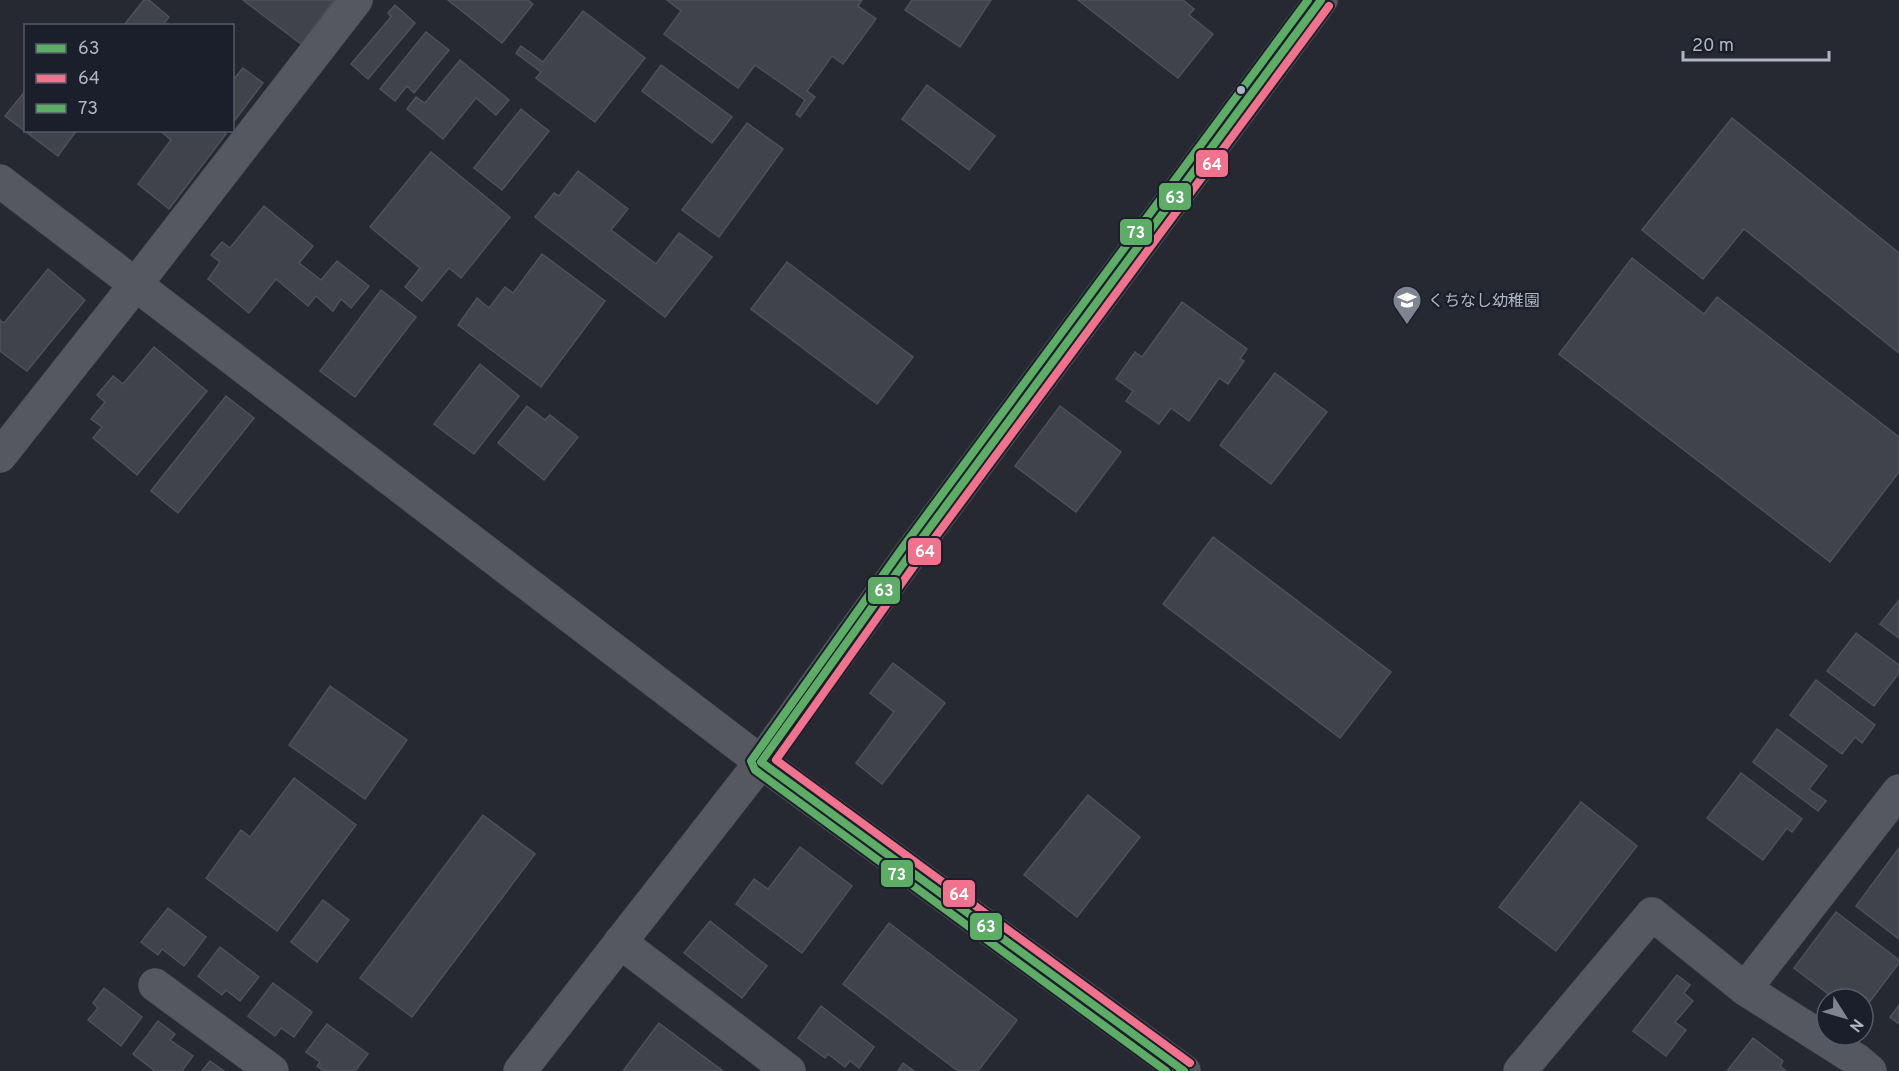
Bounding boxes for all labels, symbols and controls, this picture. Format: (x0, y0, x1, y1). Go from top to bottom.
legend (24, 24, 234, 132)
scale bar (1683, 24, 1828, 62)
text: 20 m (1692, 35, 1734, 58)
text: 63 (78, 38, 100, 61)
text: 64 (78, 68, 100, 91)
unlabelled marker (1235, 84, 1247, 96)
text: 73 (78, 98, 98, 121)
line badge: 64 (1195, 149, 1229, 178)
text: 64 (1202, 156, 1222, 176)
line badge: 63 (1158, 182, 1192, 211)
text: 63 (1165, 189, 1185, 209)
line badge: 73 (1119, 218, 1153, 246)
text: 73 (1127, 224, 1145, 244)
school or university icon: くちなし幼稚園 (1391, 284, 1423, 326)
place label: くちなし幼稚園 (1428, 292, 1540, 312)
line badge: 64 (907, 537, 942, 566)
text: 64 (915, 543, 935, 563)
line badge: 63 (867, 576, 901, 605)
text: 63 (874, 582, 894, 602)
line badge: 73 (880, 859, 914, 888)
text: 73 (888, 866, 906, 886)
line badge: 64 (942, 879, 976, 908)
text: 64 (949, 886, 969, 906)
line badge: 63 (969, 912, 1003, 941)
text: 63 (976, 918, 996, 938)
north arrow (1815, 987, 1875, 1047)
text: N (1844, 1014, 1867, 1035)

